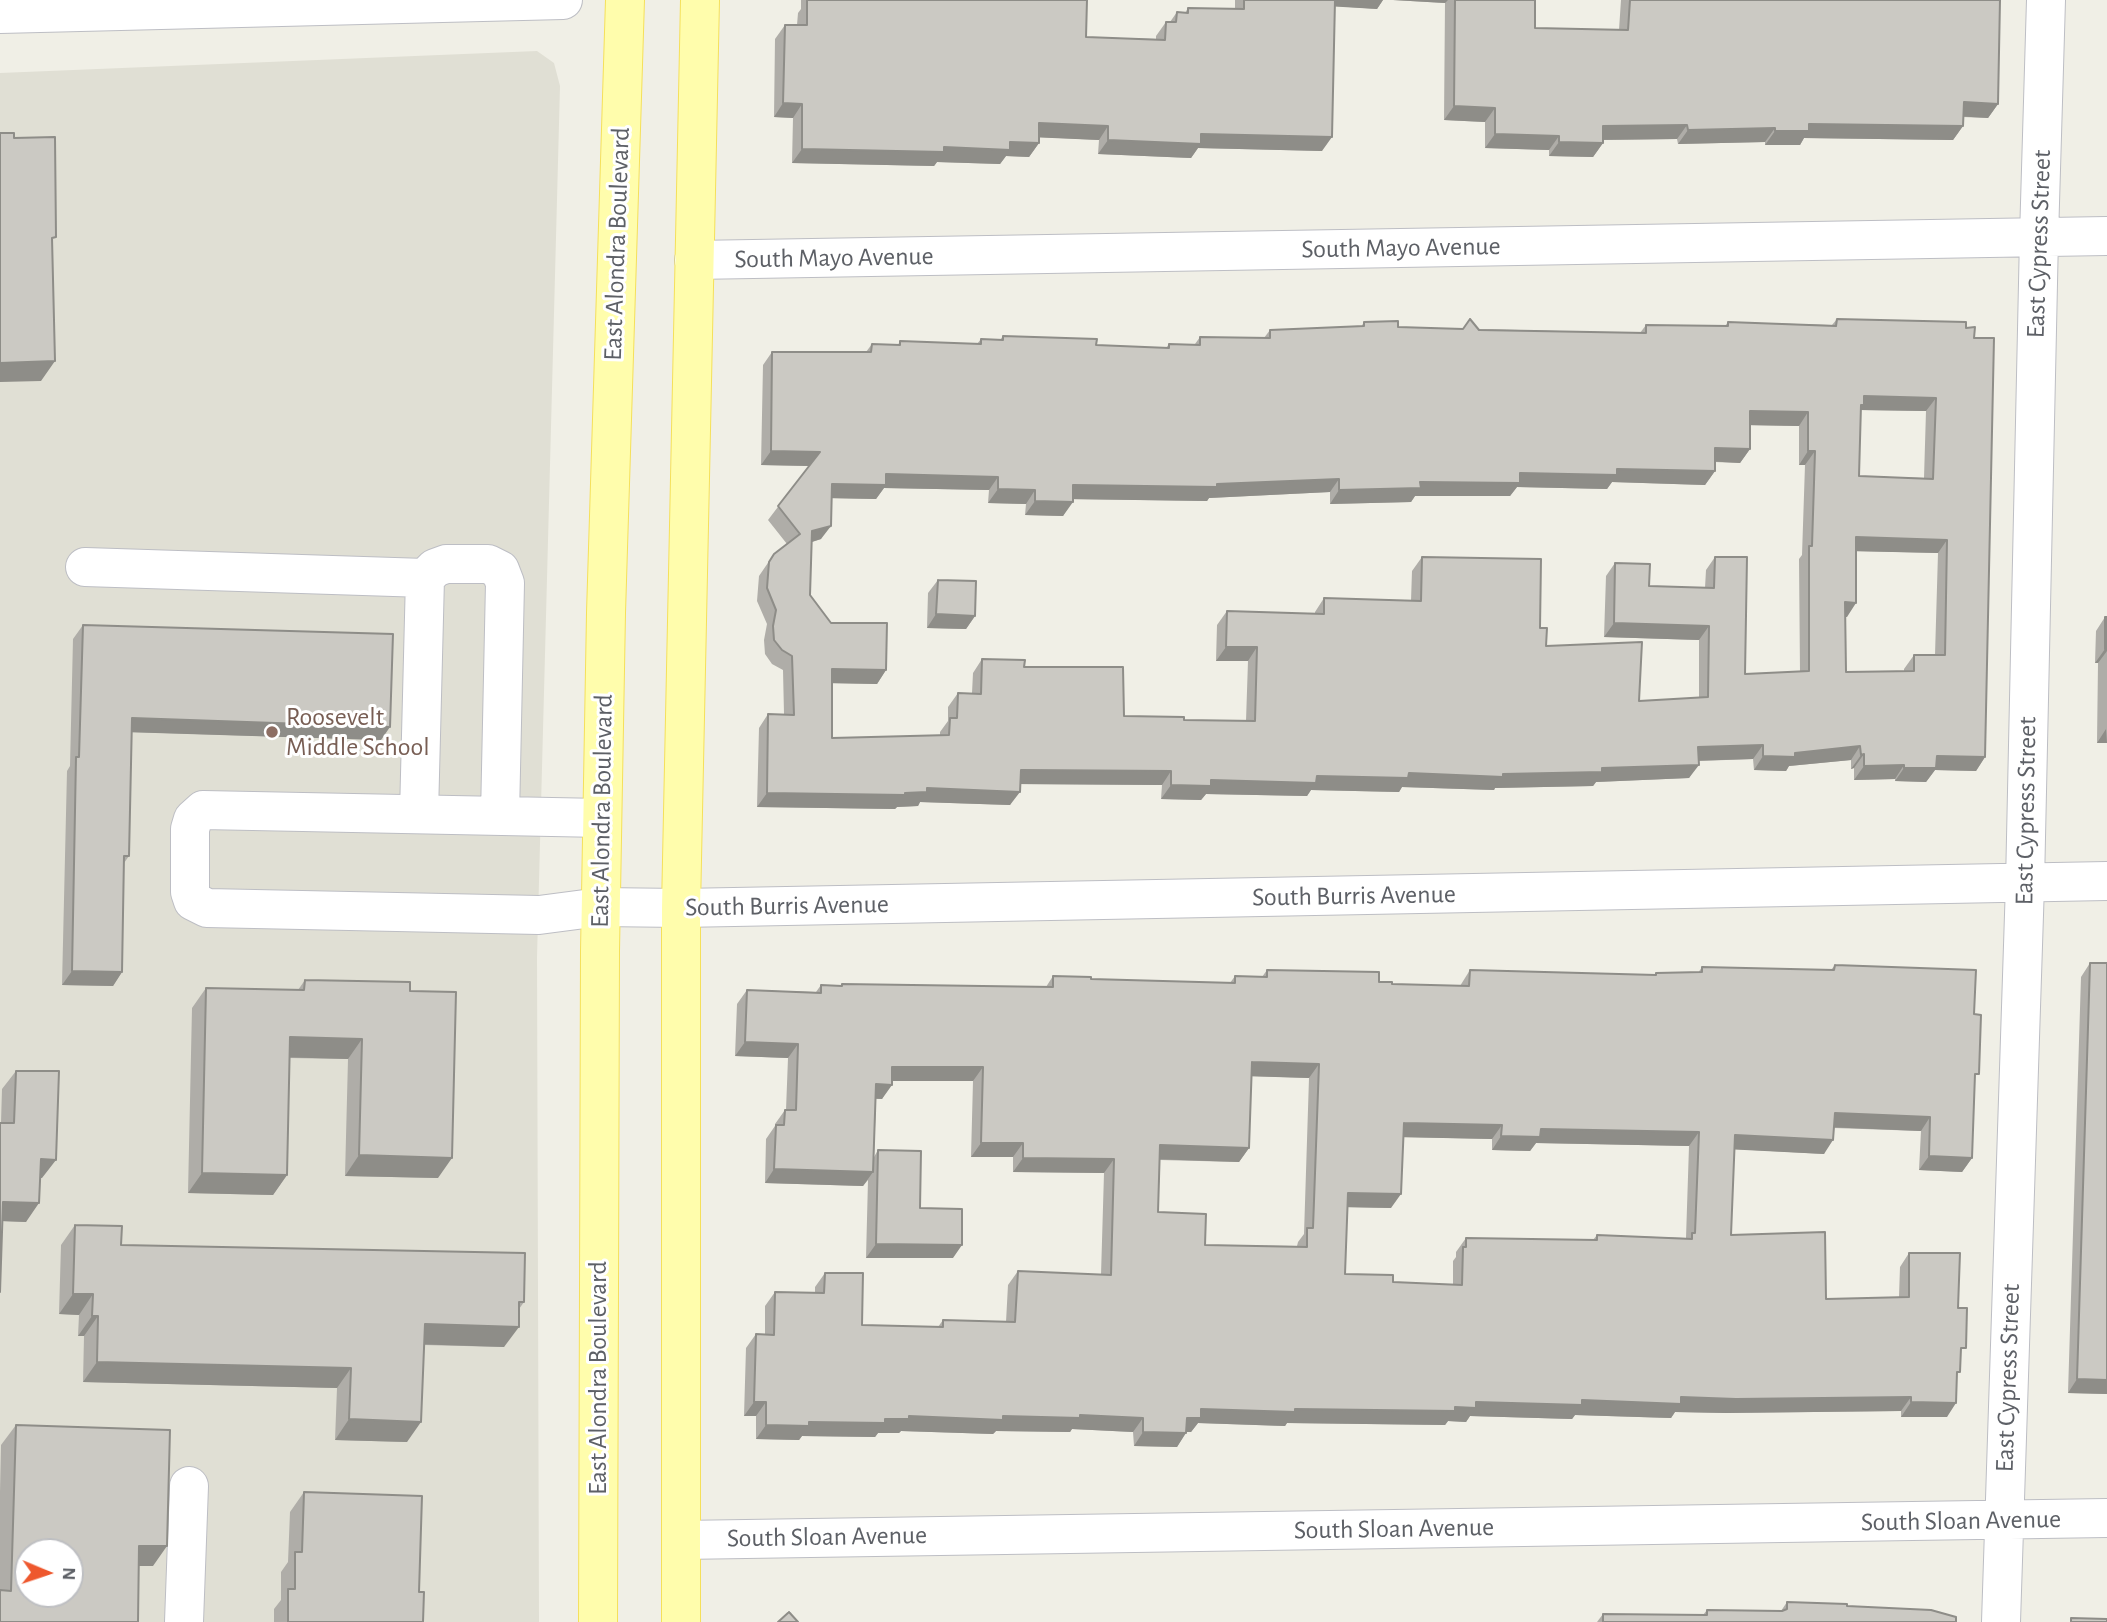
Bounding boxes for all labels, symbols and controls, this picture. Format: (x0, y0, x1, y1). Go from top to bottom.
street label: East Alondra Boulevard (597, 127, 637, 361)
street label: East Cypress Street (2020, 149, 2058, 339)
street label: South Mayo Avenue (1301, 231, 1501, 265)
street label: South Mayo Avenue (734, 241, 934, 275)
street label: East Alondra Boulevard (584, 694, 620, 928)
place label: Roosevelt Middle School (286, 701, 430, 762)
street label: East Cypress Street (2009, 716, 2043, 906)
marker: Roosevelt Middle School (264, 724, 280, 740)
street label: South Burris Avenue (1252, 879, 1456, 913)
street label: South Burris Avenue (685, 889, 889, 923)
street label: East Alondra Boulevard (582, 1261, 614, 1495)
street label: East Cypress Street (1989, 1283, 2027, 1473)
street label: South Sloan Avenue (1861, 1504, 2061, 1538)
street label: South Sloan Avenue (1294, 1512, 1494, 1546)
street label: South Sloan Avenue (727, 1520, 927, 1554)
north arrow (14, 1538, 84, 1608)
text: N (59, 1567, 78, 1581)

